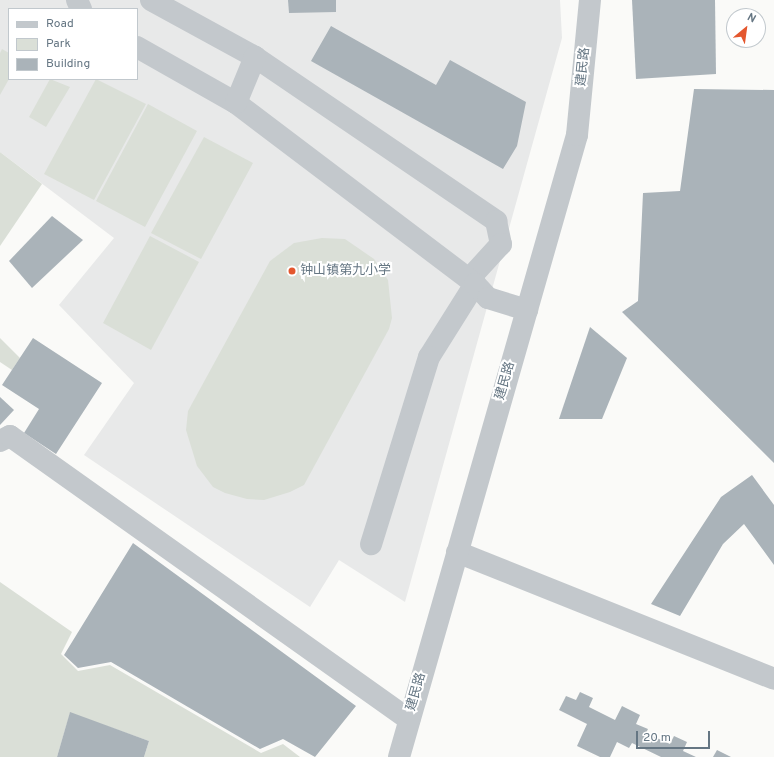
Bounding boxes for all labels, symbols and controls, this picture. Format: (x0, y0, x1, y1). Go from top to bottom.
legend (8, 8, 138, 80)
north arrow (726, 8, 766, 48)
text: N (744, 10, 758, 26)
text: Road (46, 16, 74, 32)
text: Park (46, 36, 71, 52)
street label: 建民路 (574, 47, 594, 87)
text: Building (46, 56, 90, 72)
place label: 钟山镇第九小学 (300, 263, 391, 279)
marker: 钟山镇第九小学 (287, 266, 297, 276)
street label: 建民路 (493, 360, 519, 402)
street label: 建民路 (404, 671, 430, 713)
scale bar (638, 723, 712, 749)
text: 20 m (643, 730, 671, 746)

